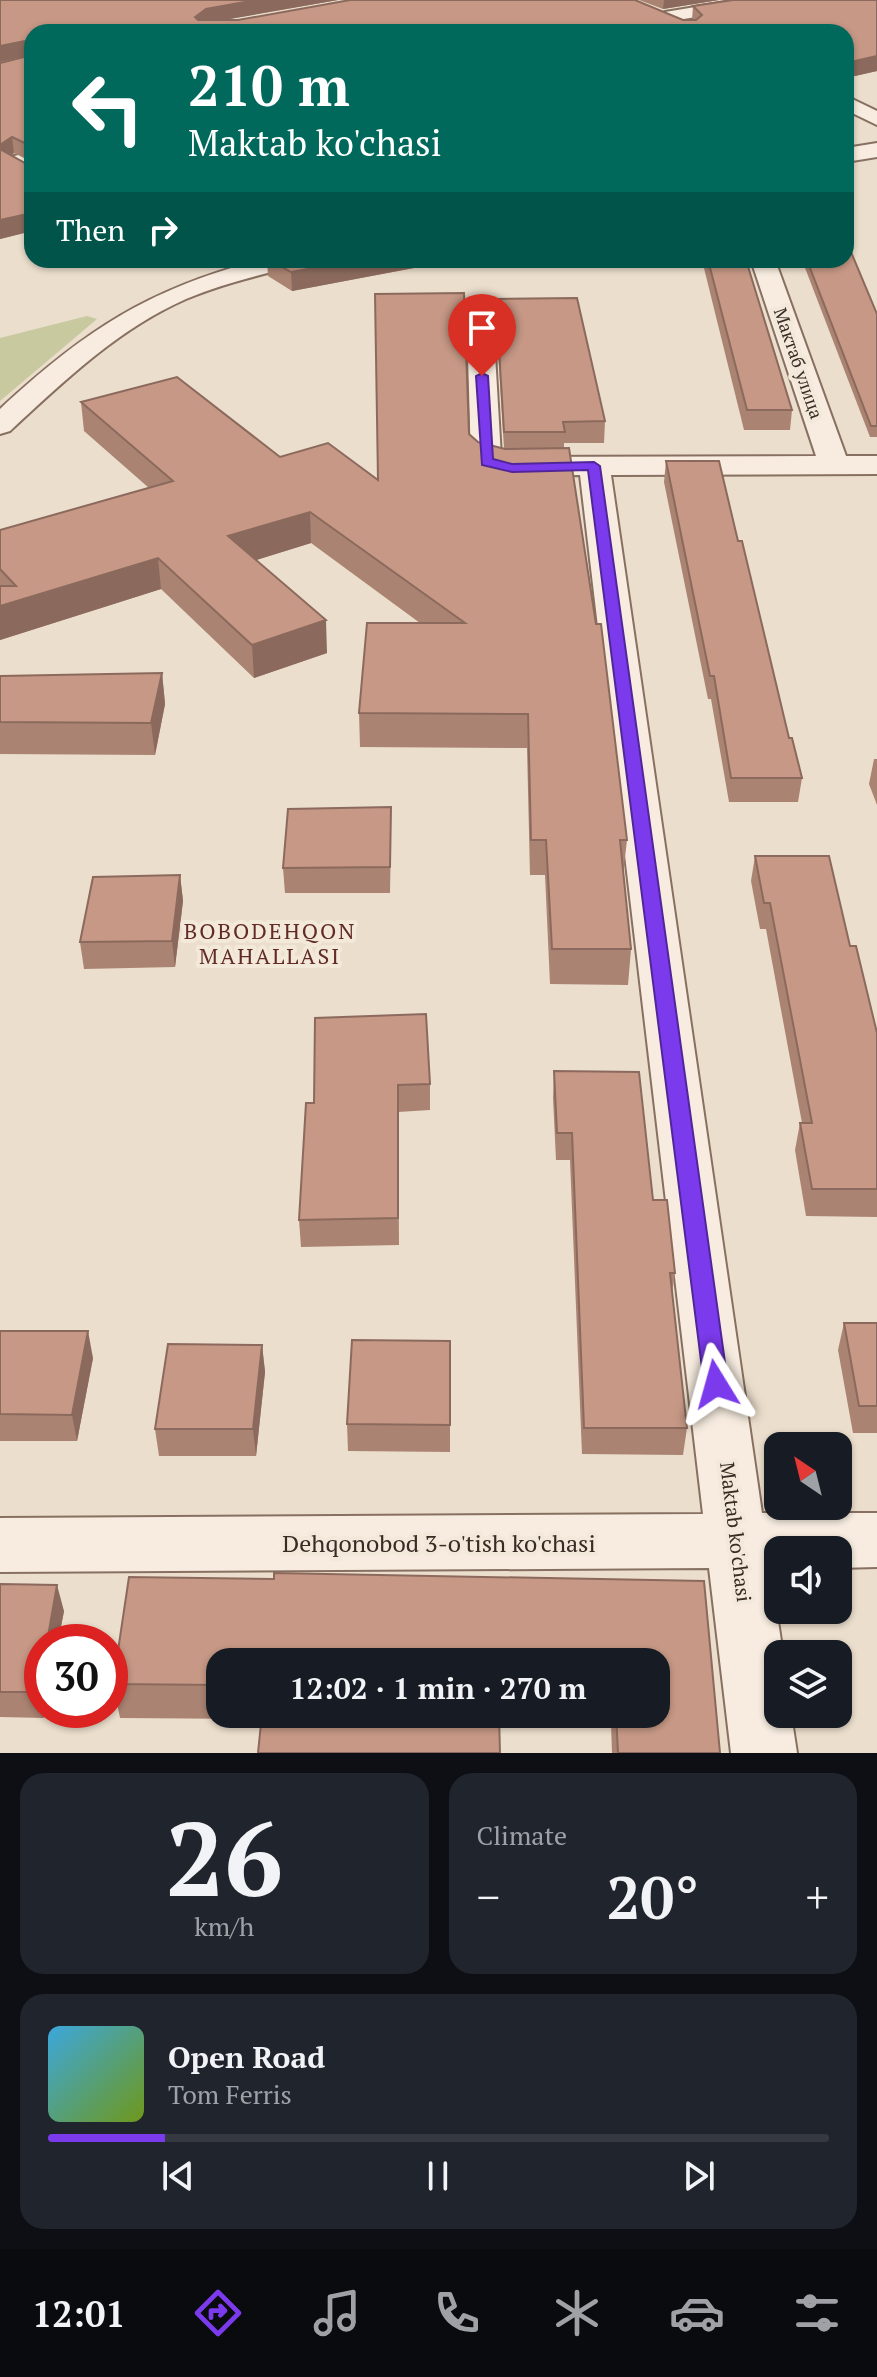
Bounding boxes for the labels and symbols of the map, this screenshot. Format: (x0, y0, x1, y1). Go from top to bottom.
pin (448, 294, 516, 376)
street label: Мактаб улица (769, 304, 829, 422)
district label: BOBODEHQON MAHALLASI (184, 916, 356, 970)
position arrow (674, 1342, 758, 1426)
north arrow (764, 1432, 852, 1520)
street label: Maktab ko'chasi (714, 1460, 758, 1604)
street label: Dehqonobod 3-o'tish ko'chasi (282, 1527, 596, 1559)
speed limit sign: 30 (24, 1624, 128, 1728)

